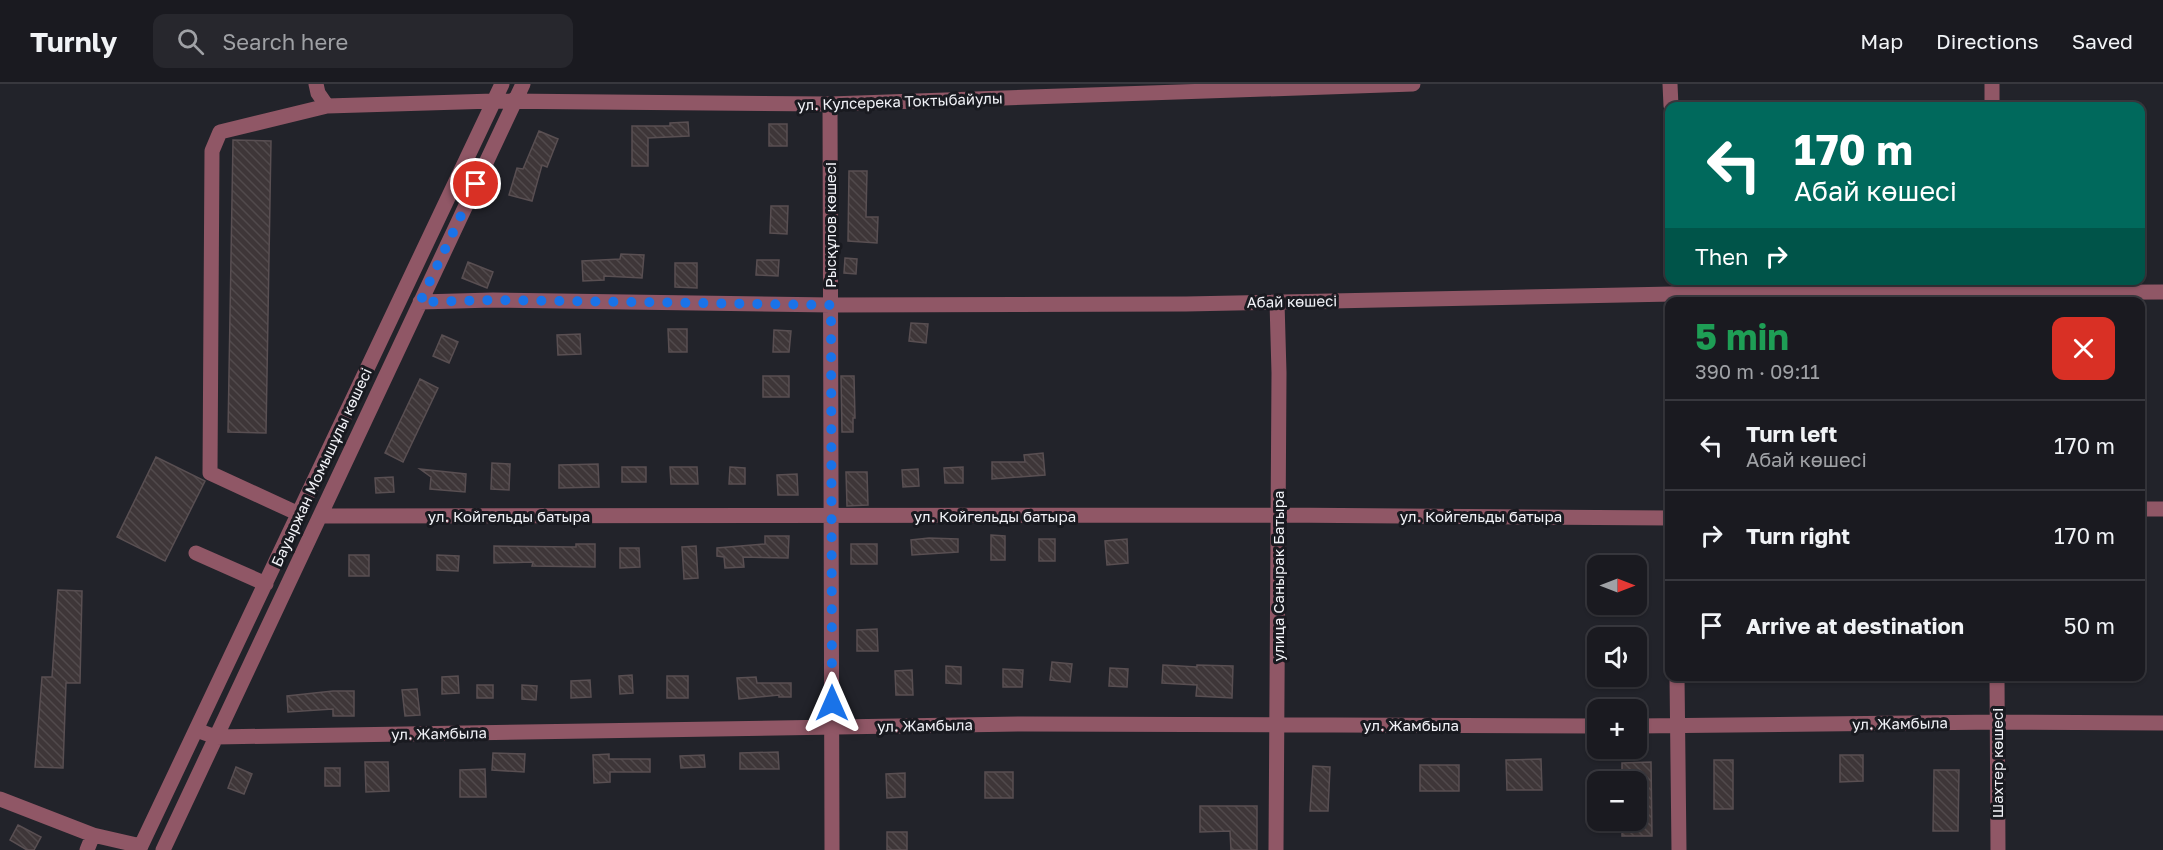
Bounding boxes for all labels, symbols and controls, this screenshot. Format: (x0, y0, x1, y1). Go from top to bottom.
search box (153, 14, 573, 68)
text: Turnly (30, 25, 117, 58)
icon: search (174, 25, 207, 58)
text: Search here (222, 28, 348, 55)
text: Map (1860, 28, 1903, 54)
text: Directions (1936, 28, 2039, 54)
text: Saved (2072, 28, 2133, 54)
street label: ул. Кулсерека Токтыбайулы (797, 88, 1003, 114)
text: 170 m (1794, 124, 1913, 174)
icon: left (1695, 126, 1773, 204)
pin (450, 158, 501, 209)
street label: Рысқұлов көшесі (821, 162, 840, 288)
icon: arrive (459, 167, 492, 200)
text: Абай көшесі (1794, 175, 1957, 207)
icon: right (1760, 240, 1793, 273)
text: Then (1695, 243, 1748, 270)
street label: Абай көшесі (1247, 291, 1337, 311)
text: 5 min (1695, 315, 1789, 358)
button: close (2052, 317, 2115, 380)
text: 390 m · 09:11 (1695, 359, 1820, 383)
street label: Бауыржан Момышұлы көшесі (267, 365, 376, 570)
text: Turn left (1746, 420, 1837, 447)
icon: left (1695, 429, 1728, 462)
text: 170 m (2054, 432, 2115, 459)
text: Абай көшесі (1746, 447, 1867, 471)
street label: улица Санырак Батыра (1269, 491, 1287, 661)
street label: ул. Койгельды батыра (428, 507, 590, 525)
street label: ул. Койгельды батыра (914, 507, 1076, 525)
street label: ул. Койгельды батыра (1400, 507, 1562, 525)
icon: right (1695, 519, 1728, 552)
text: Turn right (1746, 522, 1850, 549)
text: 170 m (2054, 522, 2115, 549)
north arrow (1587, 555, 1647, 615)
map controls (1587, 555, 1647, 831)
icon: arrive (1695, 609, 1728, 642)
text: Arrive at destination (1746, 612, 1964, 639)
text: 50 m (2064, 612, 2115, 639)
button: sound (1587, 627, 1647, 687)
position arrow (800, 671, 864, 735)
button: + (1587, 699, 1647, 759)
street label: Шахтер көшесі (1988, 708, 2006, 818)
street label: ул. Жамбыла (1852, 713, 1948, 733)
street label: ул. Жамбыла (877, 715, 973, 735)
street label: ул. Жамбыла (1363, 716, 1459, 734)
street label: ул. Жамбыла (391, 723, 487, 743)
button: − (1587, 771, 1647, 831)

